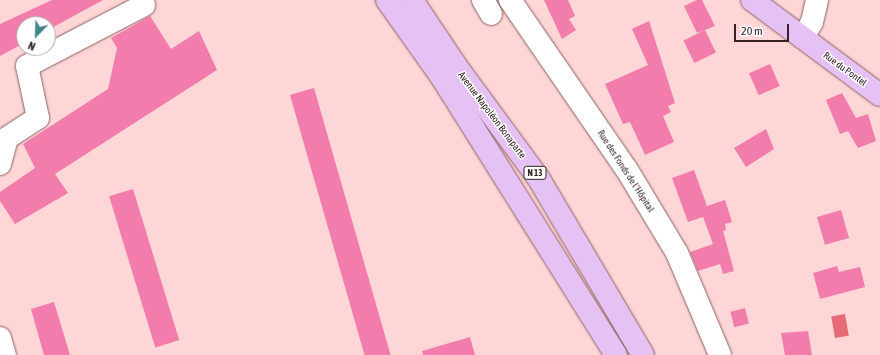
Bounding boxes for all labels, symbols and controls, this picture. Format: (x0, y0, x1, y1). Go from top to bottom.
north arrow (16, 16, 56, 56)
scale bar (736, 16, 791, 42)
text: 20 m (741, 24, 763, 38)
text: N (26, 39, 37, 53)
street label: Rue du Pontel (821, 49, 869, 89)
street label: Avenue Napoléon Bonaparte (455, 69, 529, 161)
street label: Rue des Fonds de l'Hôpital (595, 128, 657, 214)
road number: N 13 (523, 166, 547, 180)

